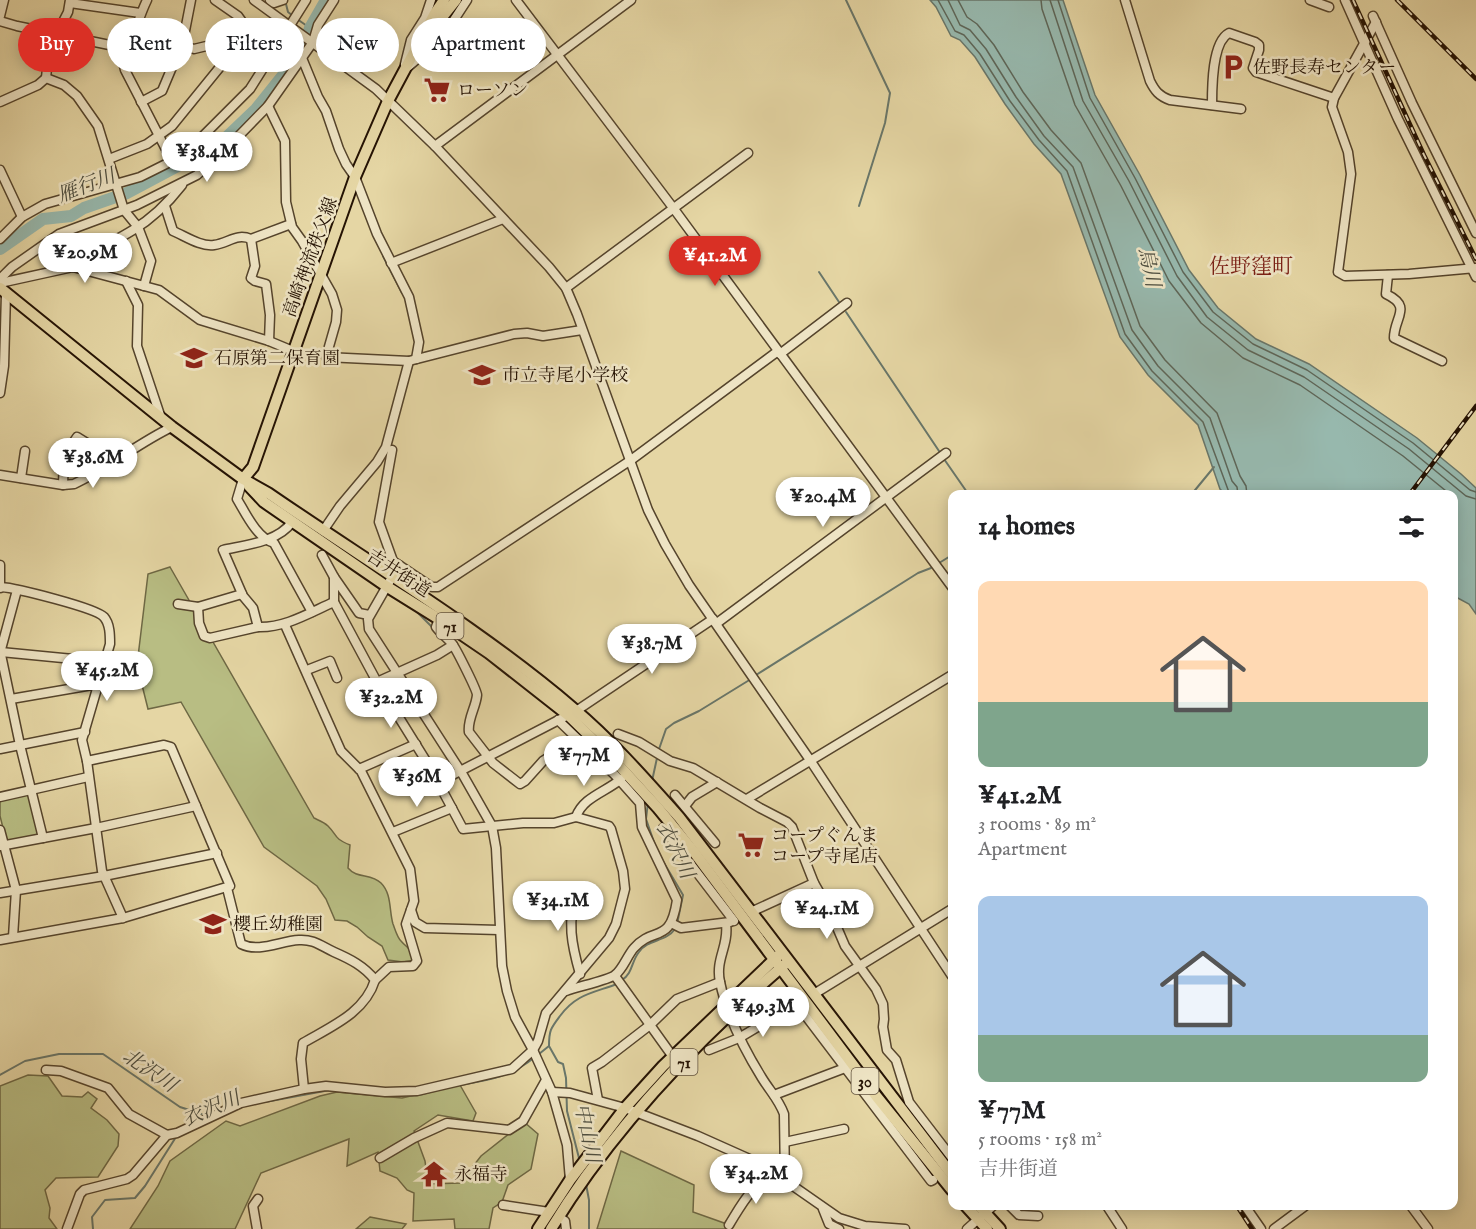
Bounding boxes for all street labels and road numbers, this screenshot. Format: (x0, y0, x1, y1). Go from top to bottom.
street label: 高崎神流秩父線 (279, 194, 344, 321)
street label: 吉井街道 (362, 545, 435, 604)
road number: 71 (436, 613, 464, 639)
road number: 71 (670, 1049, 698, 1075)
road number: 30 (852, 1068, 878, 1094)

